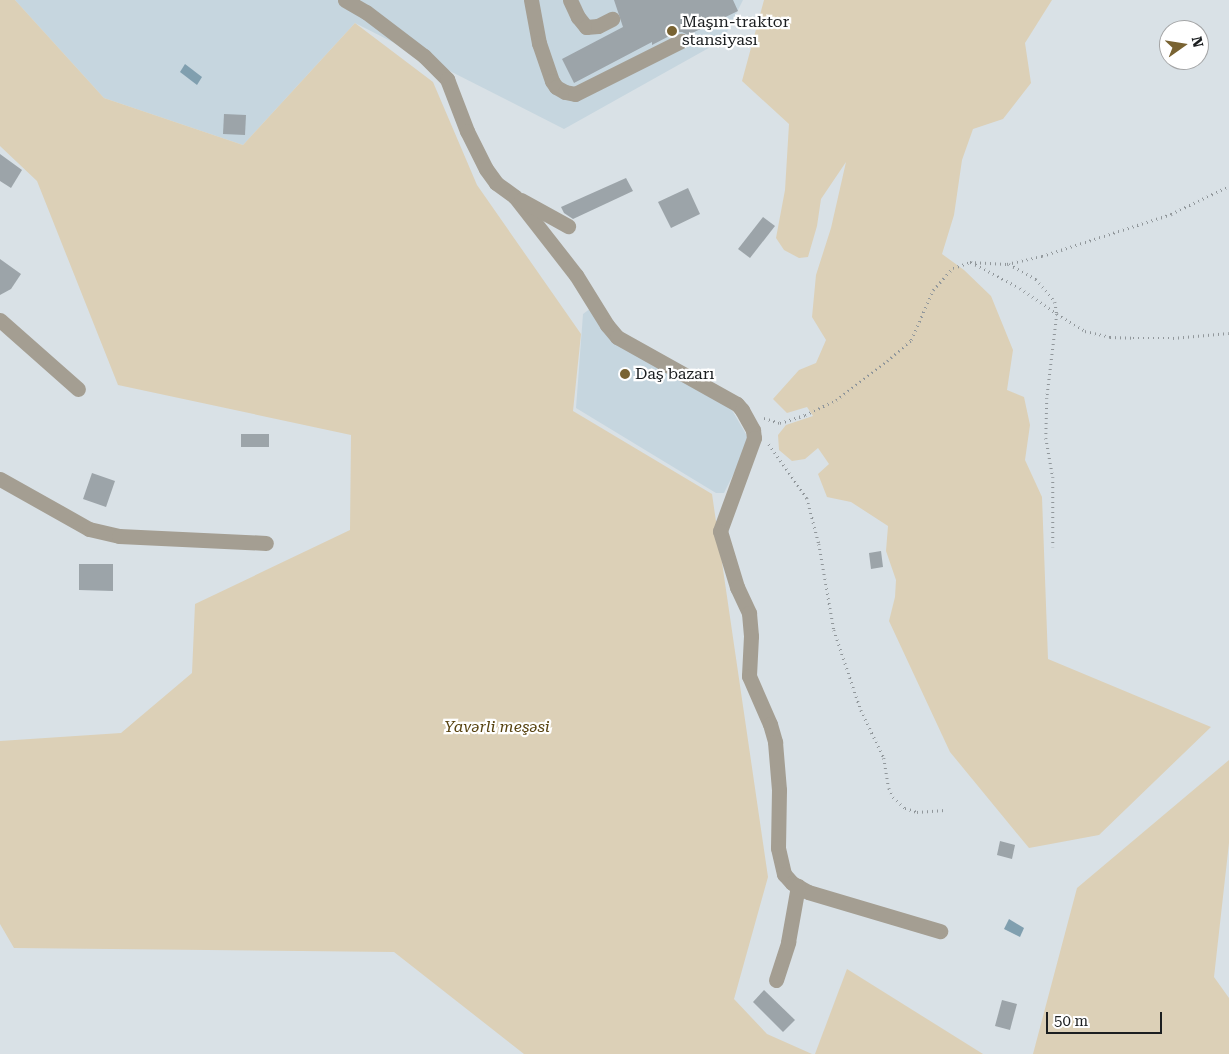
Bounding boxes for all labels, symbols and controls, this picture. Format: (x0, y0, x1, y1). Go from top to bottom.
place label: Maşın-traktor stansiyası (682, 12, 789, 50)
north arrow (1159, 20, 1209, 70)
marker: Maşın-traktor stansiyası (666, 25, 678, 37)
text: N (1189, 35, 1207, 49)
place label: Daş bazarı (635, 364, 714, 384)
marker: Daş bazarı (619, 368, 631, 380)
park label: Yavərli meşəsi (444, 717, 550, 737)
scale bar (1049, 1002, 1165, 1034)
text: 50 m (1054, 1012, 1088, 1030)

